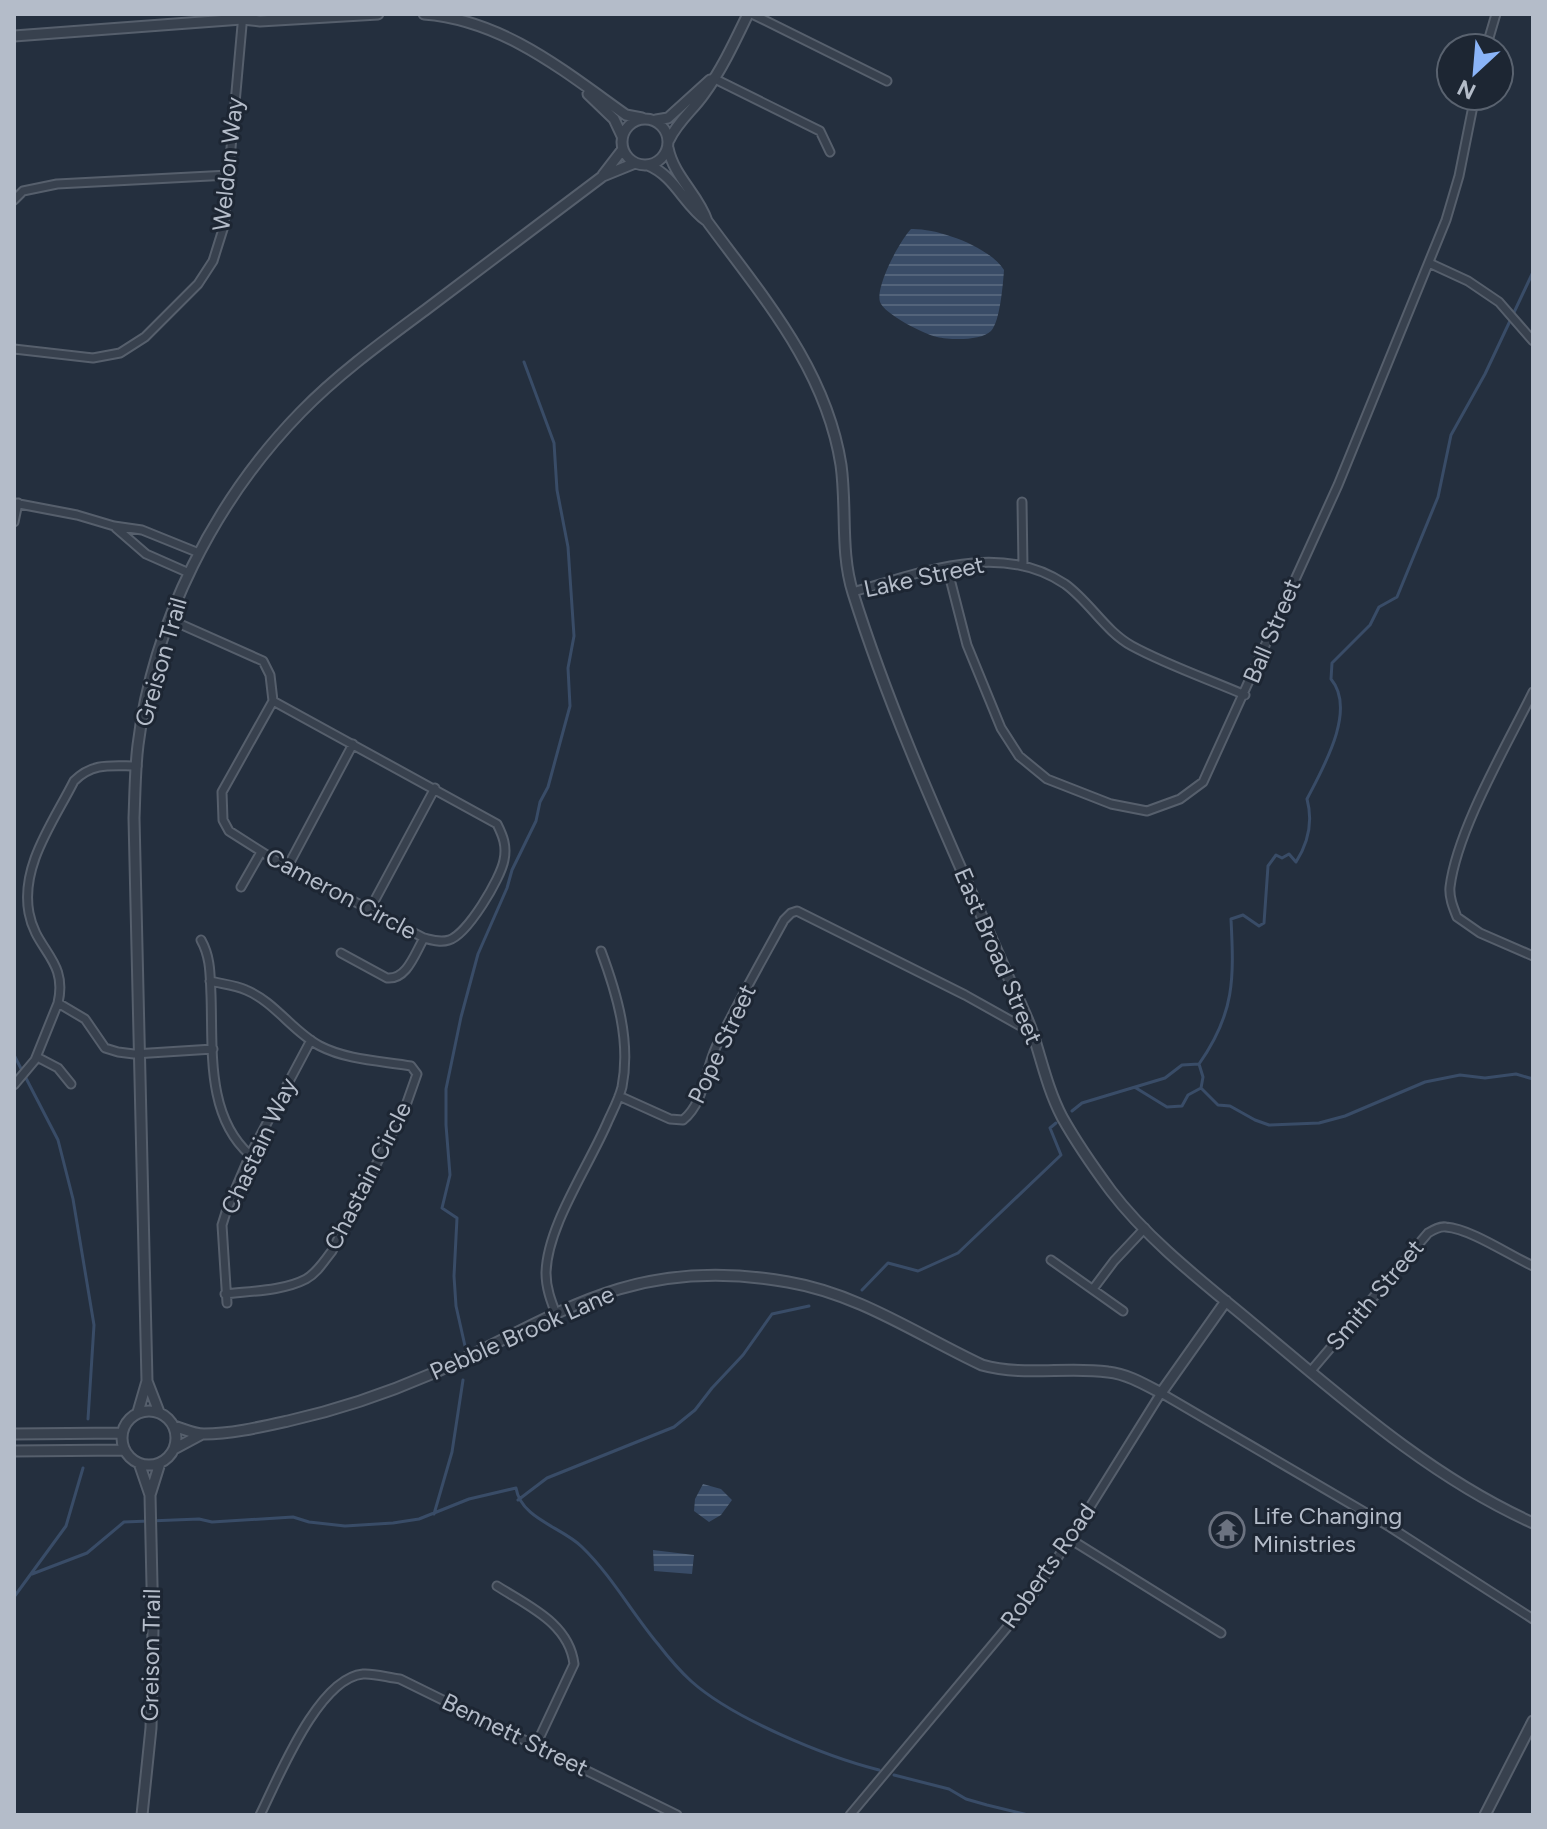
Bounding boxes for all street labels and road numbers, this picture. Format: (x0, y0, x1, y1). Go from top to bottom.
street label: Weldon Way (206, 95, 249, 232)
street label: Lake Street (861, 550, 987, 603)
street label: Ball Street (1237, 574, 1306, 687)
street label: Greison Trail (128, 594, 193, 730)
street label: Cameron Circle (261, 842, 422, 946)
street label: East Broad Street (948, 863, 1049, 1048)
street label: Pope Street (681, 980, 762, 1108)
street label: Chastain Way (214, 1073, 303, 1219)
street label: Chastain Circle (318, 1097, 417, 1255)
street label: Smith Street (1320, 1233, 1430, 1356)
street label: Pebble Brook Lane (425, 1279, 618, 1386)
street label: Roberts Road (994, 1498, 1101, 1634)
street label: Greison Trail (135, 1588, 166, 1722)
street label: Bennett Street (437, 1687, 593, 1782)

